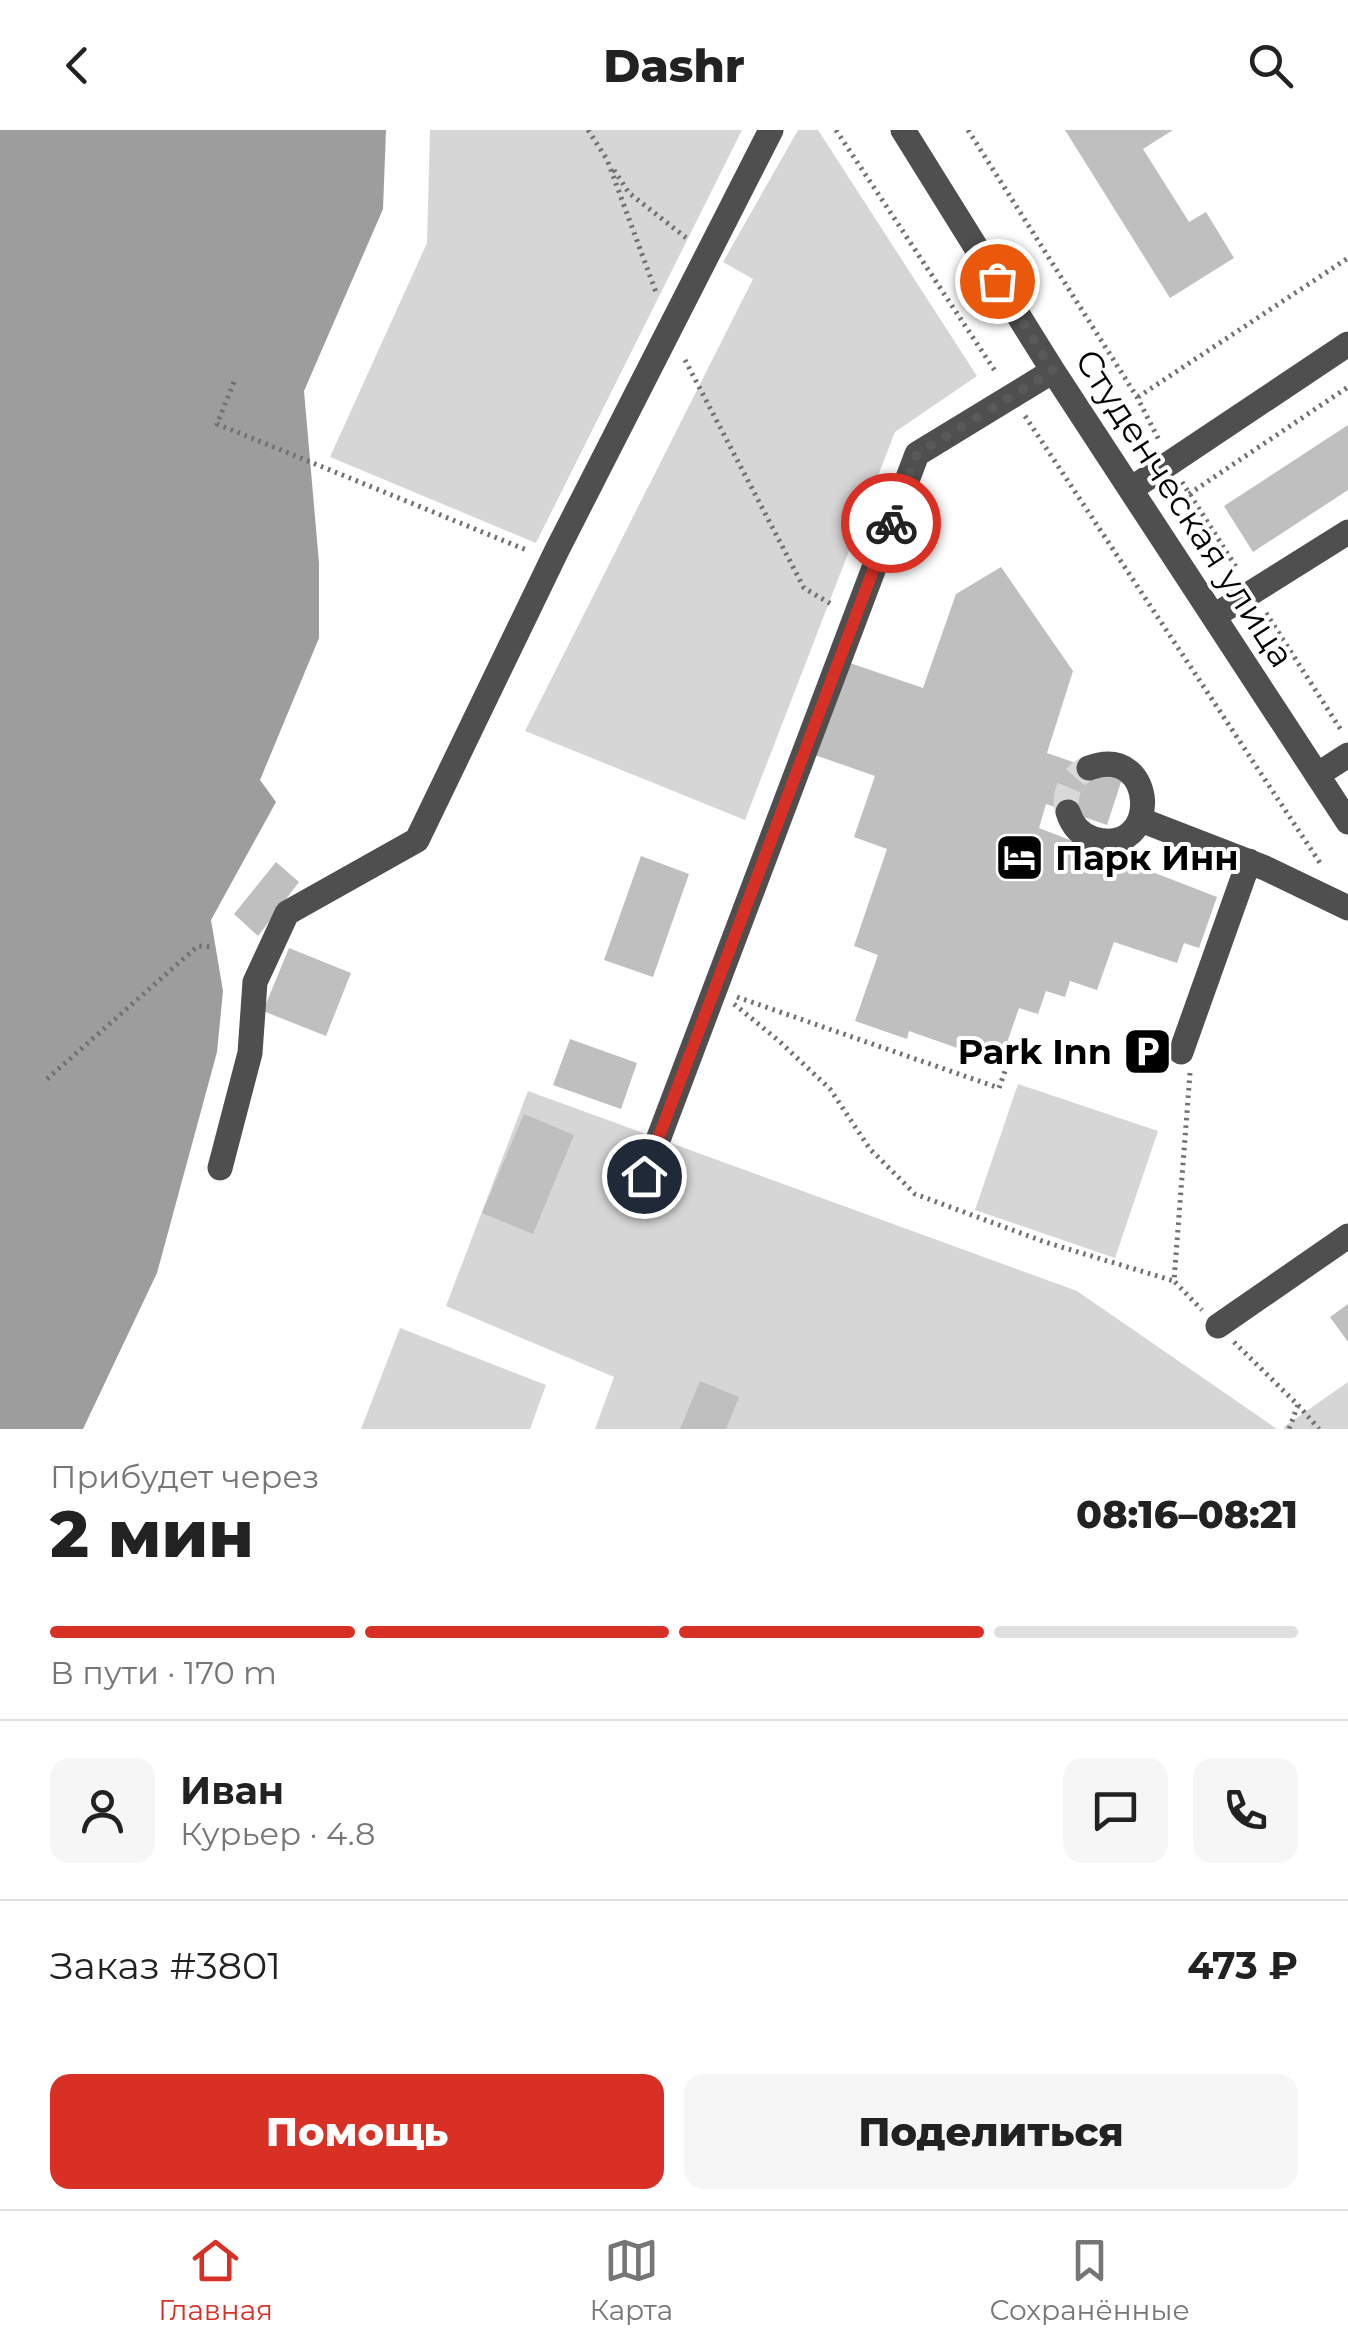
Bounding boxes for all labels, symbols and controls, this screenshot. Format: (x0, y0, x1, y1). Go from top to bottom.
icon: back (50, 38, 105, 93)
text: Dashr (603, 38, 745, 93)
icon: search (1243, 38, 1298, 93)
pin (955, 239, 1040, 324)
icon: bag (970, 254, 1025, 309)
street label: Студенческая улица (1066, 341, 1304, 675)
courier (841, 473, 941, 573)
icon: bike (864, 496, 919, 551)
hotel icon: Парк Инн (994, 831, 1046, 883)
place label: Парк Инн (1055, 836, 1239, 879)
parking icon: Park Inn (1121, 1025, 1173, 1077)
place label: Park Inn (958, 1030, 1112, 1073)
pin (602, 1134, 687, 1219)
icon: home (617, 1149, 672, 1204)
text: Прибудет через (50, 1457, 319, 1496)
text: 08:16–08:21 (1076, 1491, 1298, 1538)
text: 2 мин (50, 1494, 254, 1573)
text: В пути · 170 m (50, 1653, 277, 1692)
button: person (50, 1758, 155, 1863)
button: chat (1063, 1758, 1168, 1863)
button: phone (1193, 1758, 1298, 1863)
text: Иван (180, 1767, 284, 1814)
text: Курьер · 4.8 (180, 1814, 375, 1853)
text: Заказ #3801 (50, 1942, 281, 1989)
text: 473 ₽ (1187, 1942, 1298, 1989)
button: Помощь (50, 2074, 664, 2189)
button: Поделиться (684, 2074, 1298, 2189)
tab: Главная (158, 2233, 273, 2327)
tab: Карта (589, 2233, 673, 2327)
tab: Сохранённые (990, 2233, 1190, 2327)

